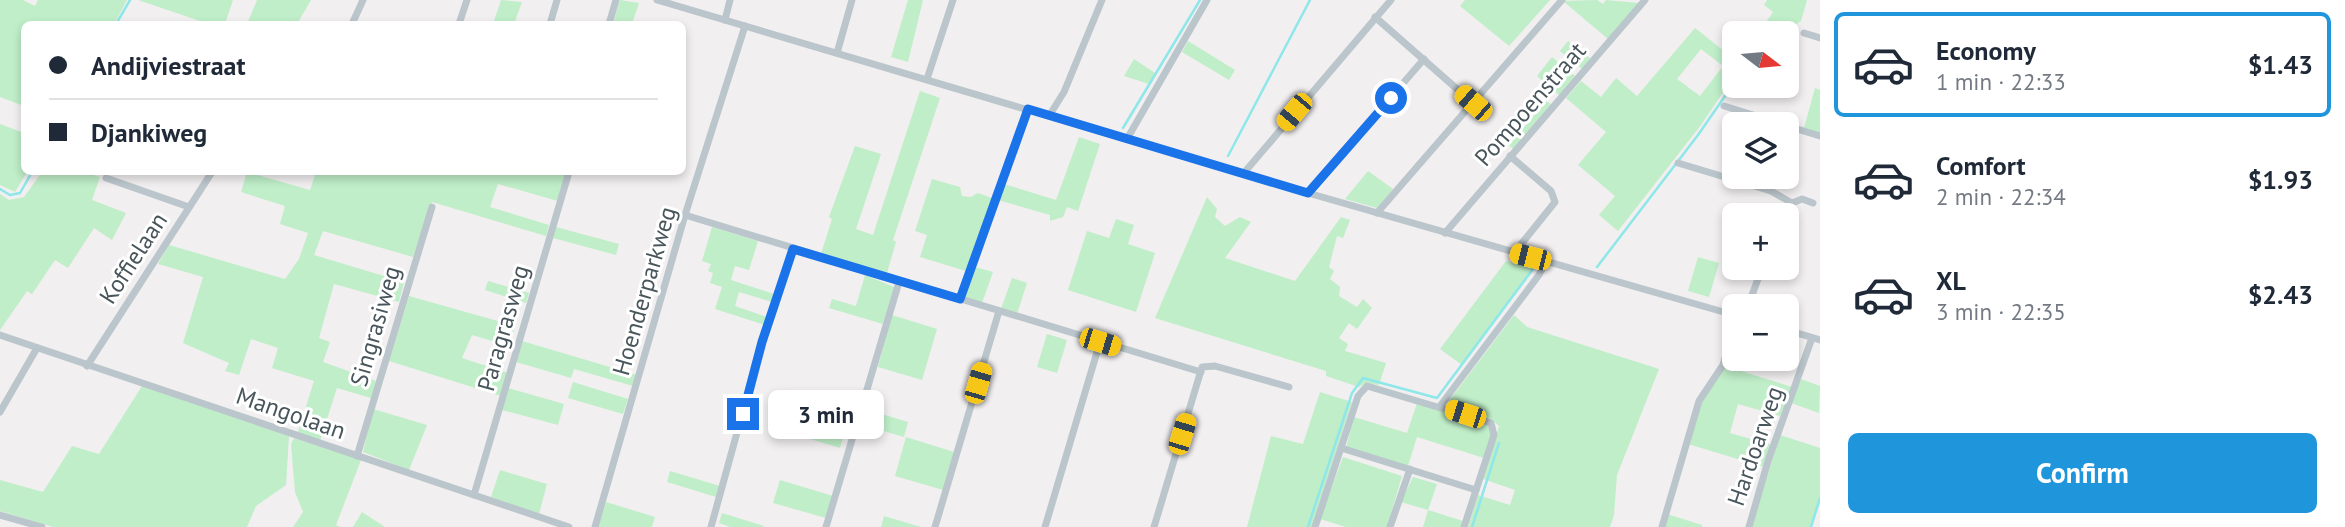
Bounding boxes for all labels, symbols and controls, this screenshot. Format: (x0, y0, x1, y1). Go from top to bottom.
north arrow (1722, 21, 1799, 98)
map controls (1722, 21, 1799, 371)
icon: car (1852, 33, 1915, 96)
text: Economy (1936, 34, 2036, 67)
street label: Pompoenstraat (1468, 36, 1592, 172)
text: $1.43 (2248, 48, 2313, 81)
text: Andijviestraat (91, 49, 246, 82)
text: 1 min · 22:33 (1936, 67, 2066, 96)
car (1451, 81, 1496, 125)
route start (1375, 82, 1407, 114)
car (1273, 89, 1316, 135)
button: layers (1722, 112, 1799, 189)
text: Djankiweg (91, 116, 207, 149)
icon: car (1852, 148, 1915, 211)
text: Comfort (1936, 149, 2026, 182)
text: $1.93 (2248, 163, 2313, 196)
text: 2 min · 22:34 (1936, 182, 2066, 211)
street label: Hoenderparkweg (605, 203, 683, 379)
button: + (1722, 203, 1799, 280)
street label: Koffielaan (92, 206, 174, 310)
car (1508, 242, 1553, 272)
street label: Paragrasweg (470, 261, 536, 395)
street label: Singrasiweg (343, 262, 407, 390)
icon: car (1852, 263, 1915, 326)
text: XL (1936, 264, 1966, 297)
text: $2.43 (2248, 278, 2313, 311)
button: − (1722, 294, 1799, 371)
text: 3 min · 22:35 (1936, 297, 2066, 326)
car (1077, 326, 1124, 358)
car (963, 360, 994, 406)
street label: Mangolaan (232, 380, 350, 446)
street label: Hardoarweg (1720, 382, 1790, 510)
callout: 3 min (768, 390, 883, 438)
route end (727, 398, 759, 430)
car (1442, 398, 1489, 430)
text: 3 min (798, 400, 854, 429)
car (1166, 411, 1199, 457)
button: Confirm (1848, 433, 2317, 513)

